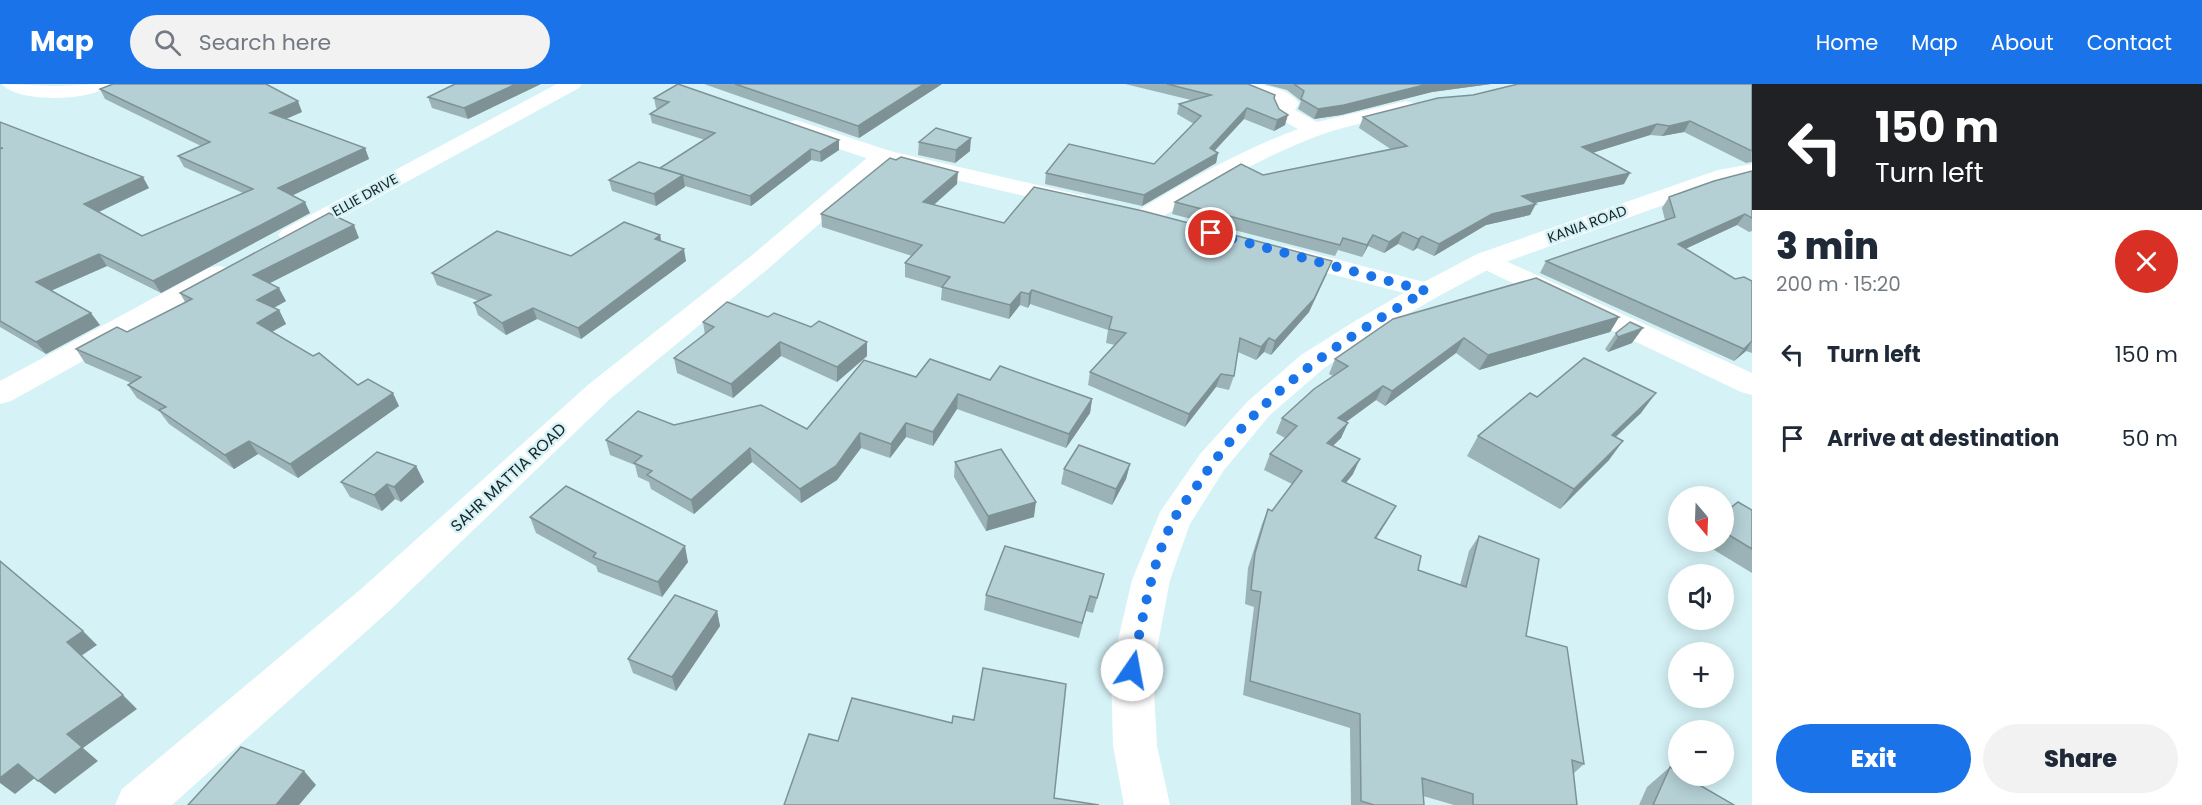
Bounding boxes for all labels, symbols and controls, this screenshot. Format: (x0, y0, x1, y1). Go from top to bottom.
search box (130, 15, 550, 69)
text: Map (30, 22, 94, 61)
icon: search (151, 26, 184, 59)
text: Search here (199, 27, 331, 58)
text: Home (1816, 28, 1878, 57)
text: Map (1911, 28, 1958, 57)
text: About (1991, 28, 2054, 57)
text: Contact (2087, 28, 2172, 57)
text: 150 m (1875, 98, 1999, 157)
icon: left (1776, 108, 1854, 186)
text: Turn left (1875, 154, 1984, 191)
street label: ELLIE DRIVE (329, 169, 401, 221)
street label: KANIA ROAD (1545, 200, 1630, 248)
pin (1185, 207, 1236, 258)
icon: arrive (1194, 216, 1227, 249)
text: 3 min (1776, 221, 1879, 272)
button: close (2115, 230, 2178, 293)
text: 200 m · 15:20 (1776, 270, 1901, 298)
icon: left (1776, 338, 1809, 371)
text: Turn left (1827, 339, 1921, 370)
text: 150 m (2115, 339, 2178, 370)
street label: SAHR MATTIA ROAD (445, 418, 571, 537)
icon: arrive (1776, 422, 1809, 455)
text: Arrive at destination (1827, 423, 2059, 454)
text: 50 m (2122, 423, 2178, 454)
north arrow (1668, 486, 1734, 552)
map controls (1668, 486, 1734, 786)
button: sound (1668, 564, 1734, 630)
position arrow (1100, 638, 1164, 702)
button: + (1668, 642, 1734, 708)
button: − (1668, 720, 1734, 786)
button: Exit (1776, 724, 1971, 793)
button: Share (1983, 724, 2178, 793)

